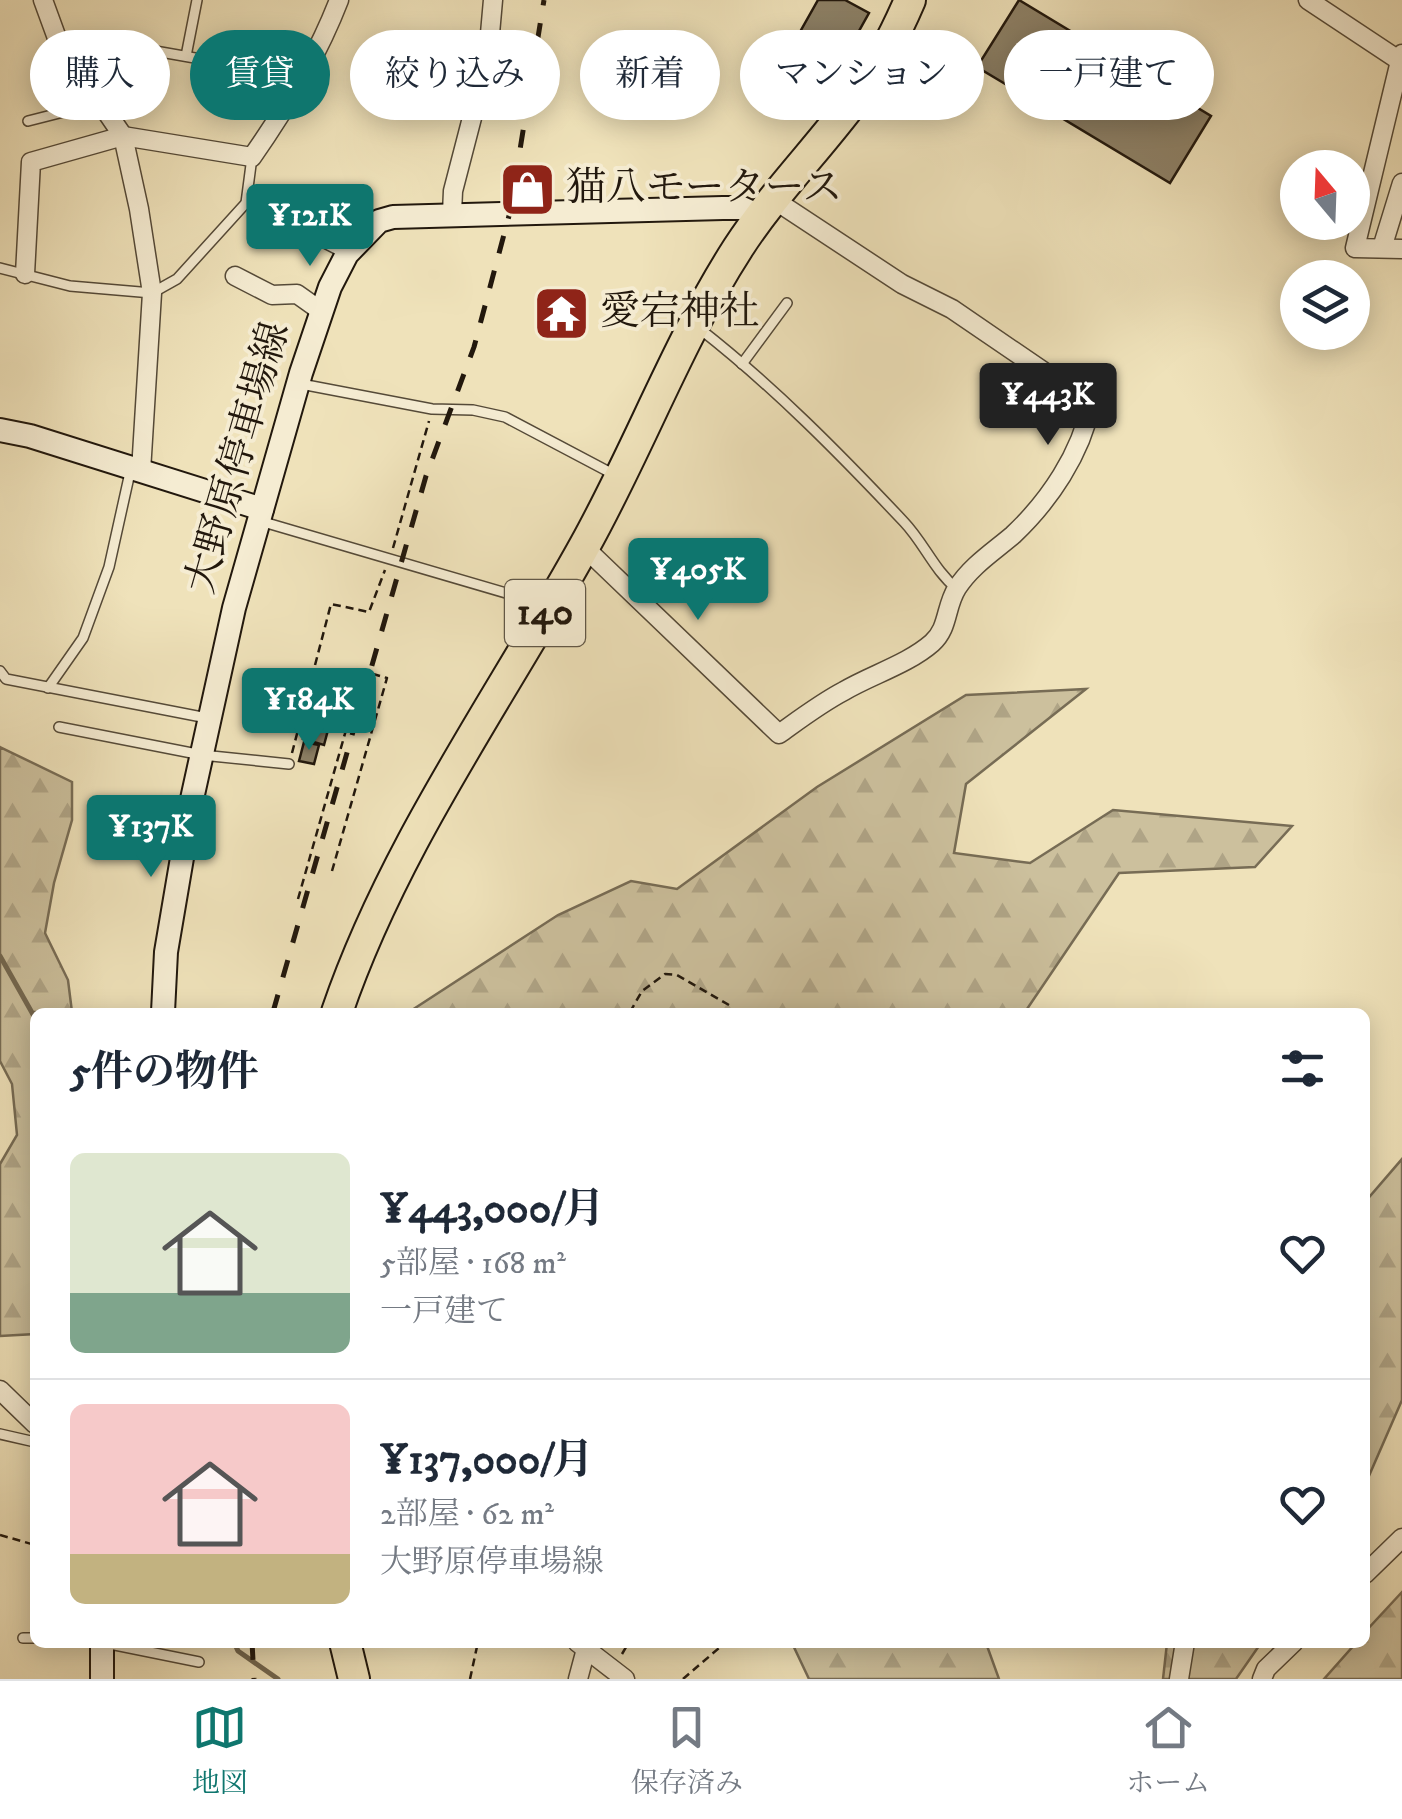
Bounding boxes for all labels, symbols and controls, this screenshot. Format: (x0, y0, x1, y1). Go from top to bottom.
chip: 購入 (30, 30, 170, 120)
chip: 賃貸 (190, 30, 330, 120)
chip: 絞り込み (350, 30, 560, 120)
chip: 新着 (580, 30, 720, 120)
chip: マンション (740, 30, 984, 120)
chip: 一戸建て (1004, 30, 1214, 120)
north arrow (1280, 150, 1370, 240)
map controls (1280, 150, 1370, 350)
shop icon: 猫八モータース (497, 159, 557, 219)
place label: 猫八モータース (566, 164, 842, 214)
pin: ¥121K (240, 184, 380, 269)
text: ¥121K (268, 196, 352, 236)
button: layers (1280, 260, 1370, 350)
temple icon: 愛宕神社 (531, 283, 591, 343)
place label: 愛宕神社 (600, 288, 760, 338)
street label: 大野原停車場線 (176, 317, 302, 599)
pin: ¥443K (978, 363, 1118, 448)
text: ¥443K (1002, 375, 1094, 415)
pin: ¥405K (628, 538, 768, 623)
text: ¥405K (650, 550, 746, 590)
road number: 140 (505, 580, 585, 646)
pin: ¥184K (239, 668, 379, 753)
text: ¥184K (264, 680, 354, 720)
pin: ¥137K (81, 795, 221, 880)
text: ¥137K (109, 807, 193, 847)
icon: filters (1275, 1041, 1330, 1096)
text: 5件の物件 (70, 1047, 259, 1099)
text: ¥443,000/月 (380, 1184, 605, 1236)
icon: home (150, 1193, 270, 1313)
icon: heart (1275, 1226, 1330, 1281)
text: 5部屋 · 168 m² (380, 1244, 566, 1284)
text: 一戸建て (380, 1292, 508, 1332)
text: ¥137,000/月 (380, 1435, 594, 1487)
icon: home (150, 1444, 270, 1564)
icon: heart (1275, 1477, 1330, 1532)
text: 2部屋 · 62 m² (380, 1495, 554, 1535)
text: 大野原停車場線 (380, 1543, 604, 1583)
tab: 地図 (192, 1700, 248, 1801)
tab: 保存済み (631, 1700, 743, 1801)
tab: ホーム (1126, 1700, 1210, 1801)

